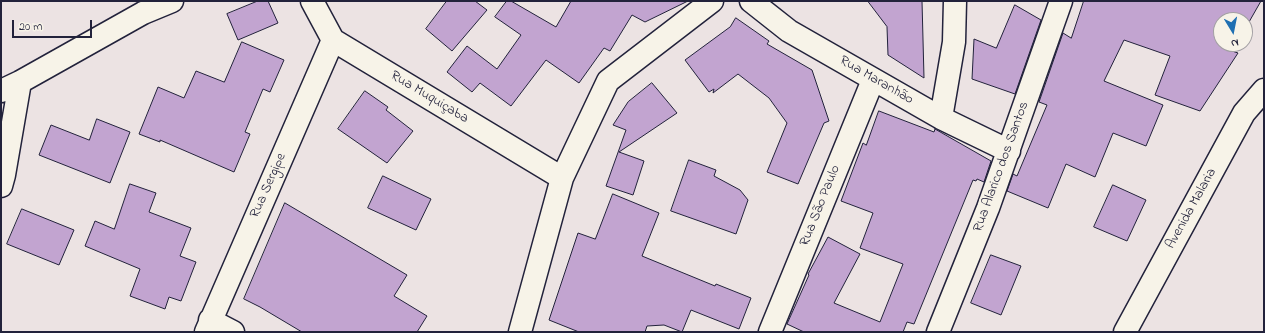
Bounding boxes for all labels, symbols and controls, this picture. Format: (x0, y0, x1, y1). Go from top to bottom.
scale bar (14, 12, 94, 38)
north arrow (1213, 12, 1253, 52)
text: 20 m (19, 18, 42, 36)
text: N (1230, 34, 1240, 51)
street label: Rua Maranhão (836, 53, 916, 109)
street label: Rua Muquiçaba (387, 68, 471, 128)
street label: Rua Alarico dos Santos (971, 100, 1033, 234)
street label: Rua Sergipe (247, 151, 291, 221)
street label: Rua São Paulo (797, 163, 845, 249)
street label: Avenida Malaria (1163, 166, 1221, 252)

